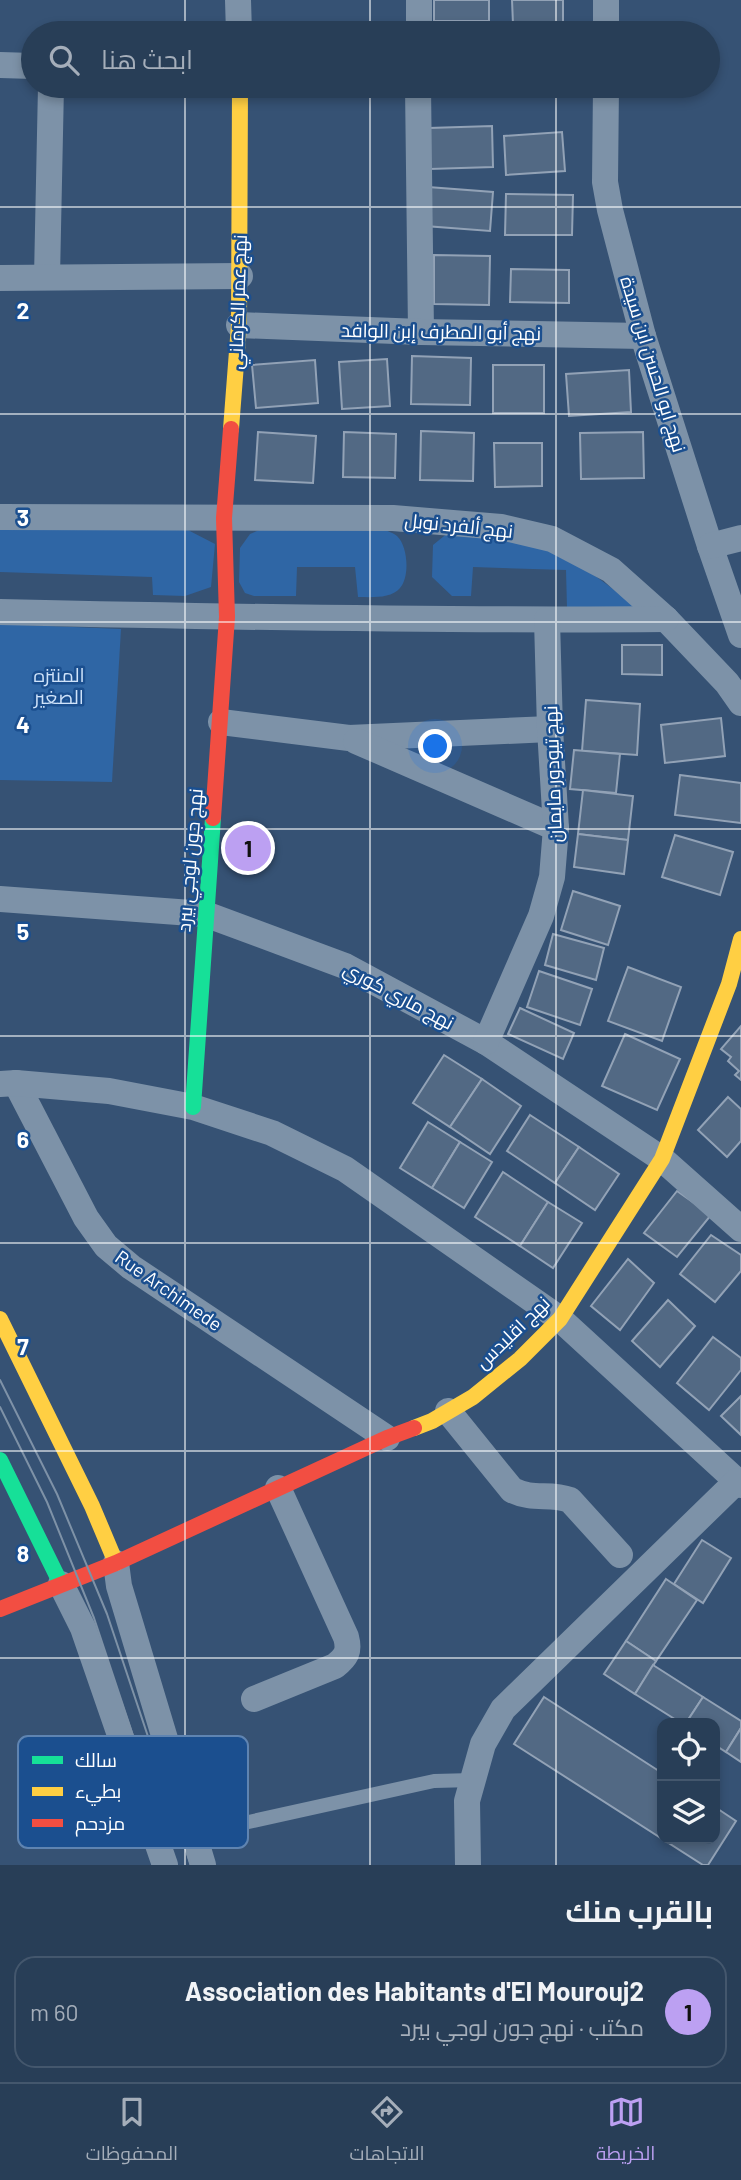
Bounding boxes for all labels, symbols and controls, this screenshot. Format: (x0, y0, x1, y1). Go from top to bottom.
search box (21, 21, 720, 98)
icon: search (45, 41, 83, 79)
text: ابحث هنا (101, 43, 193, 74)
street label: نهج عمر الكرماني (223, 234, 255, 370)
street label: نهج ابو الحسن ابن سيدة (613, 273, 692, 456)
text: 2 (17, 296, 29, 324)
street label: نهج أبو المطرف إبن الوافد (341, 318, 541, 347)
text: 3 (17, 503, 29, 531)
street label: نهج ألفرد نوبل (403, 508, 514, 545)
park label: المنتزه الصغير (33, 663, 85, 709)
street label: نهج تيودور مايمان (538, 705, 569, 843)
text: 4 (16, 710, 30, 738)
your location (418, 729, 452, 763)
street label: نهج جون لوجي بيرد (171, 787, 211, 933)
pin: 1 (225, 822, 271, 874)
text: 5 (17, 917, 29, 945)
street label: نهج ماري كوري (338, 956, 458, 1037)
text: 6 (17, 1125, 29, 1153)
street label: Rue Archimede (111, 1245, 227, 1335)
street label: نهج اقليدس (470, 1291, 556, 1375)
text: 7 (17, 1332, 29, 1360)
text: 8 (17, 1539, 29, 1567)
map controls (657, 1718, 720, 1844)
button: locate (657, 1718, 720, 1781)
legend (18, 1736, 248, 1848)
text: سالك (75, 1748, 117, 1771)
text: بطيء (75, 1779, 121, 1806)
button: layers (657, 1781, 720, 1844)
text: مزدحم (75, 1811, 125, 1837)
text: بالقرب منك (565, 1892, 713, 1928)
text: Association des Habitants d'El Mourouj2 (185, 1975, 644, 2006)
text: 60 m (30, 1998, 78, 2026)
text: 1 (684, 1998, 692, 2026)
text: مكتب · نهج جون لوجي بيرد (400, 2013, 644, 2041)
tab: المحفوظات (86, 2093, 178, 2171)
tab: الاتجاهات (349, 2093, 425, 2171)
tab: الخريطة (596, 2093, 655, 2171)

